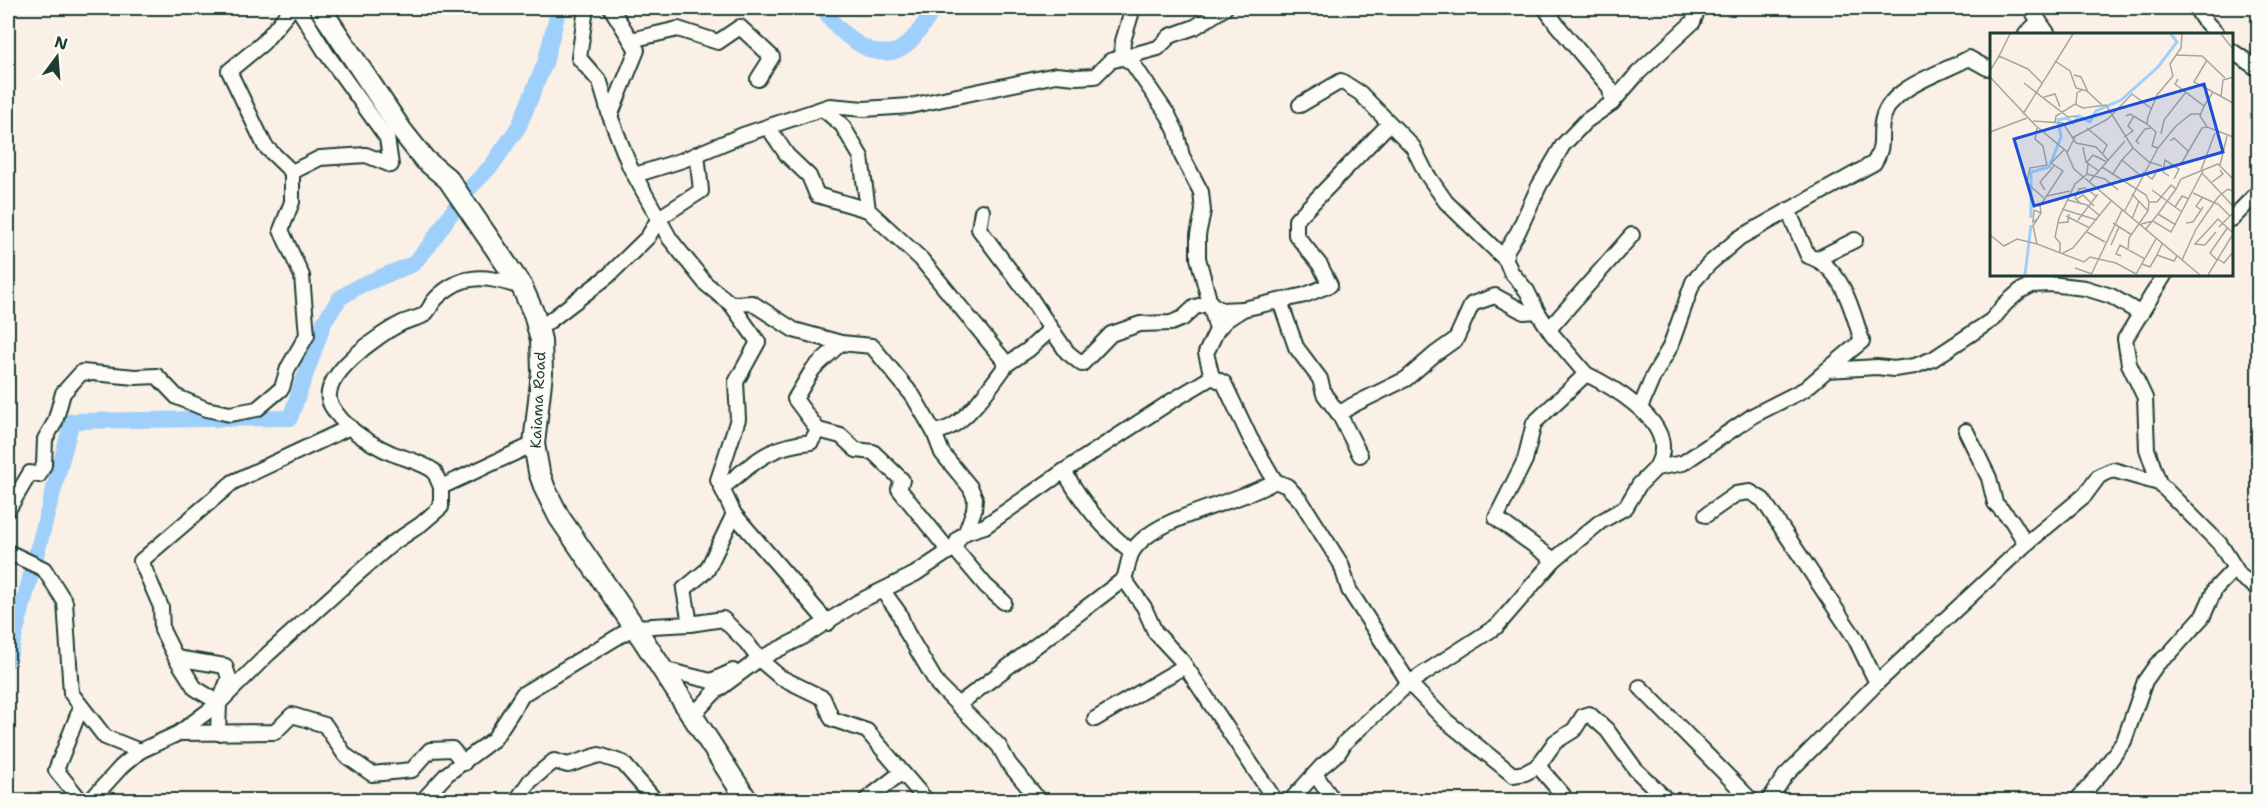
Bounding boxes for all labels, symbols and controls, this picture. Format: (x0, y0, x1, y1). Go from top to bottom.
north arrow (27, 27, 87, 87)
text: N (52, 31, 70, 55)
inset map (1990, 33, 2233, 276)
street label: Kaiama Road (525, 351, 551, 449)

